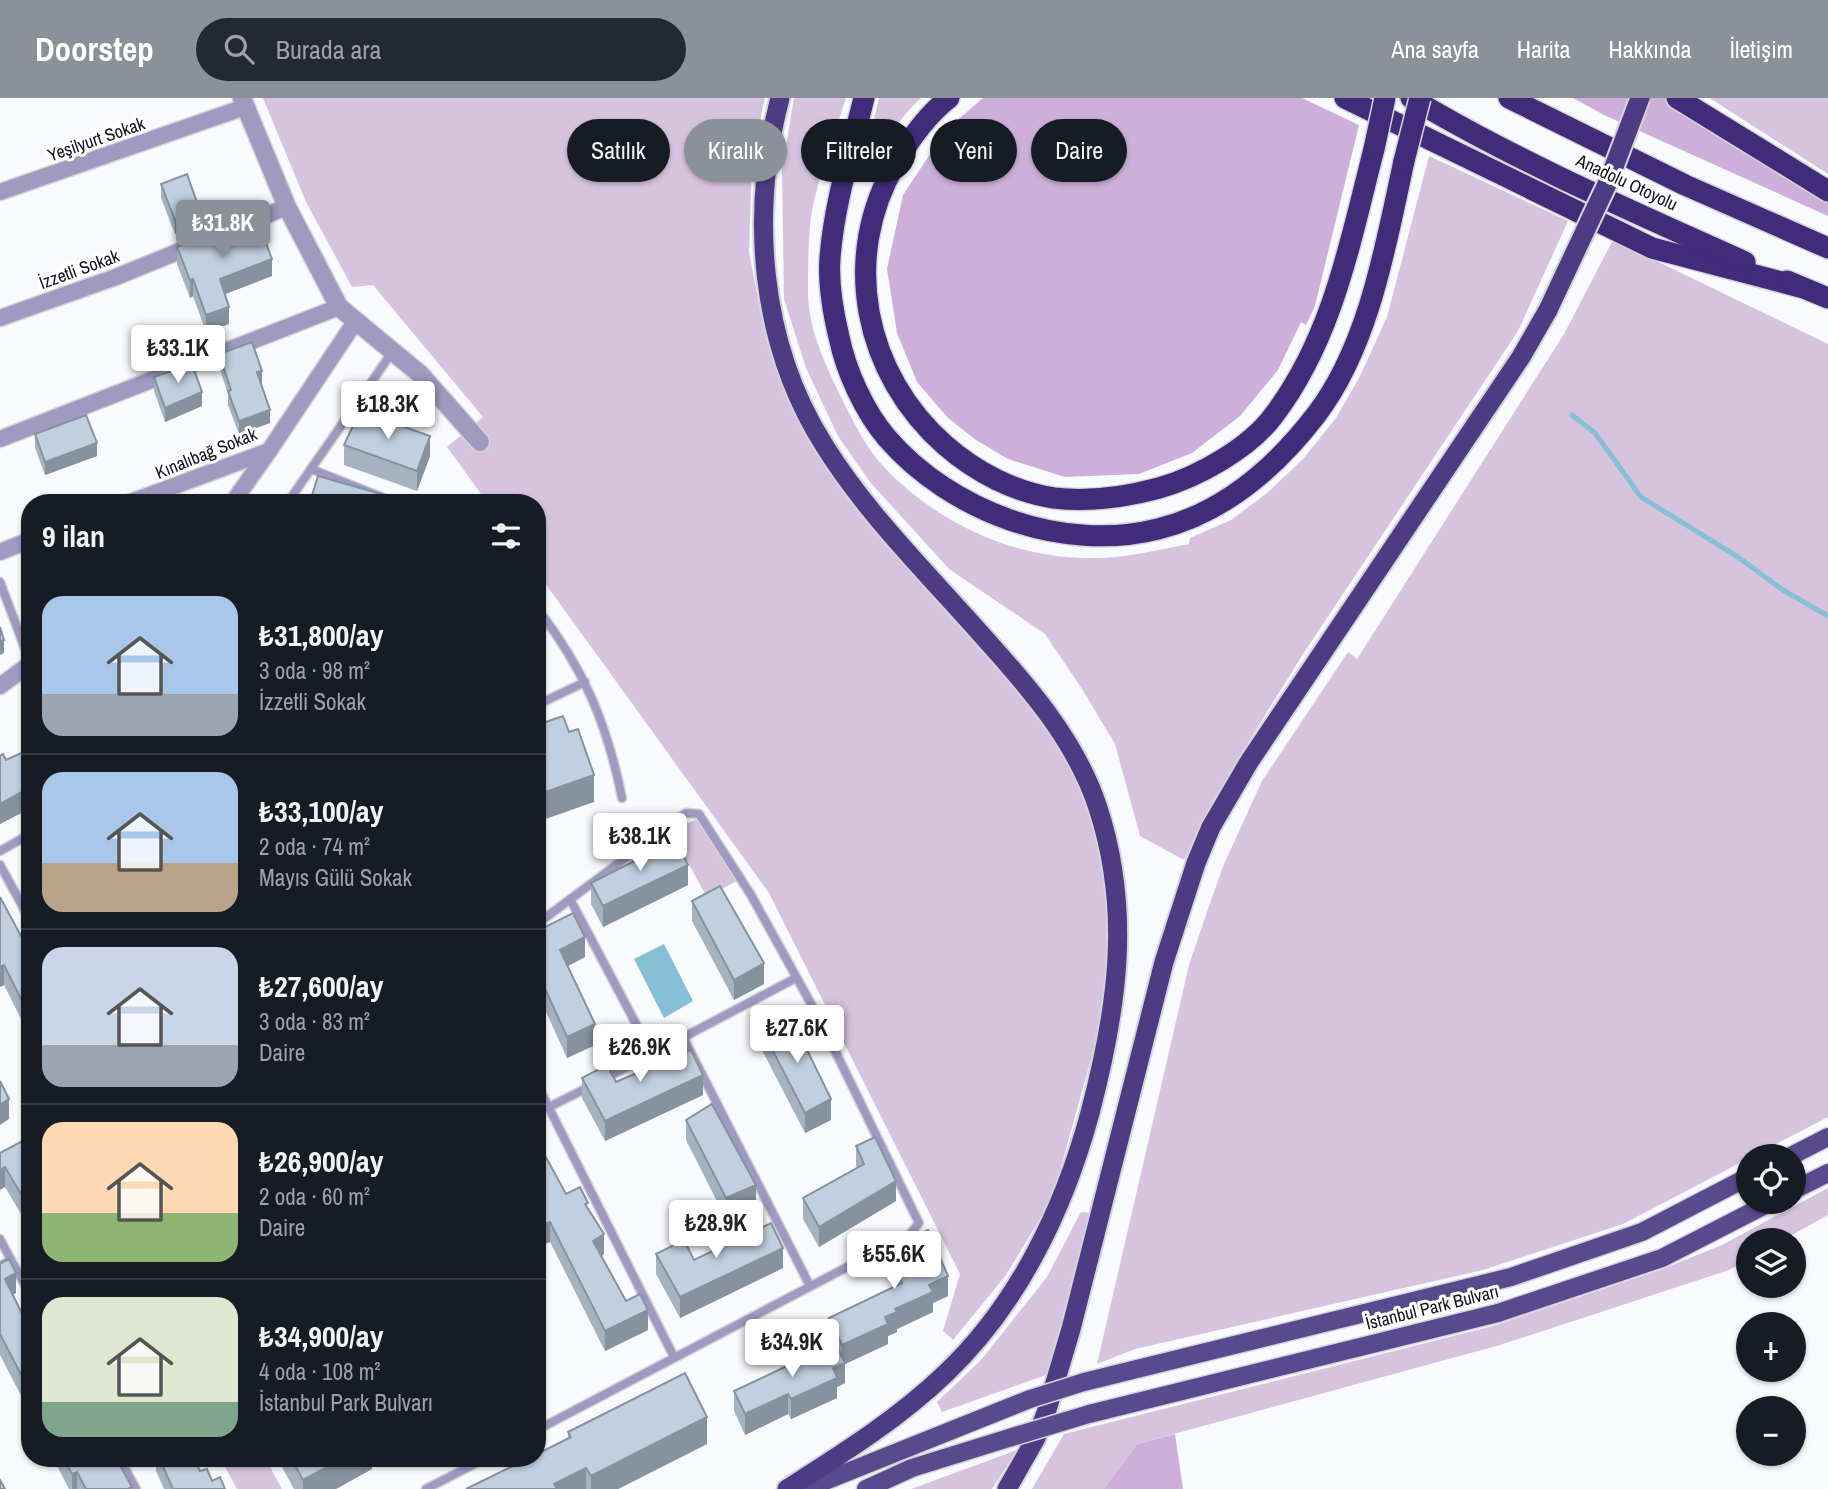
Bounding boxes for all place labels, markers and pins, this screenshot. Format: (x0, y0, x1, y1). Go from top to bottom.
pin: ₺31.8K (166, 200, 280, 260)
pin: ₺33.1K (121, 326, 235, 385)
pin: ₺18.3K (331, 382, 445, 441)
pin: ₺38.1K (583, 814, 697, 873)
pin: ₺27.6K (740, 1006, 854, 1065)
pin: ₺26.9K (583, 1024, 697, 1084)
pin: ₺28.9K (659, 1200, 773, 1260)
pin: ₺55.6K (837, 1232, 951, 1291)
pin: ₺34.9K (735, 1320, 849, 1379)

